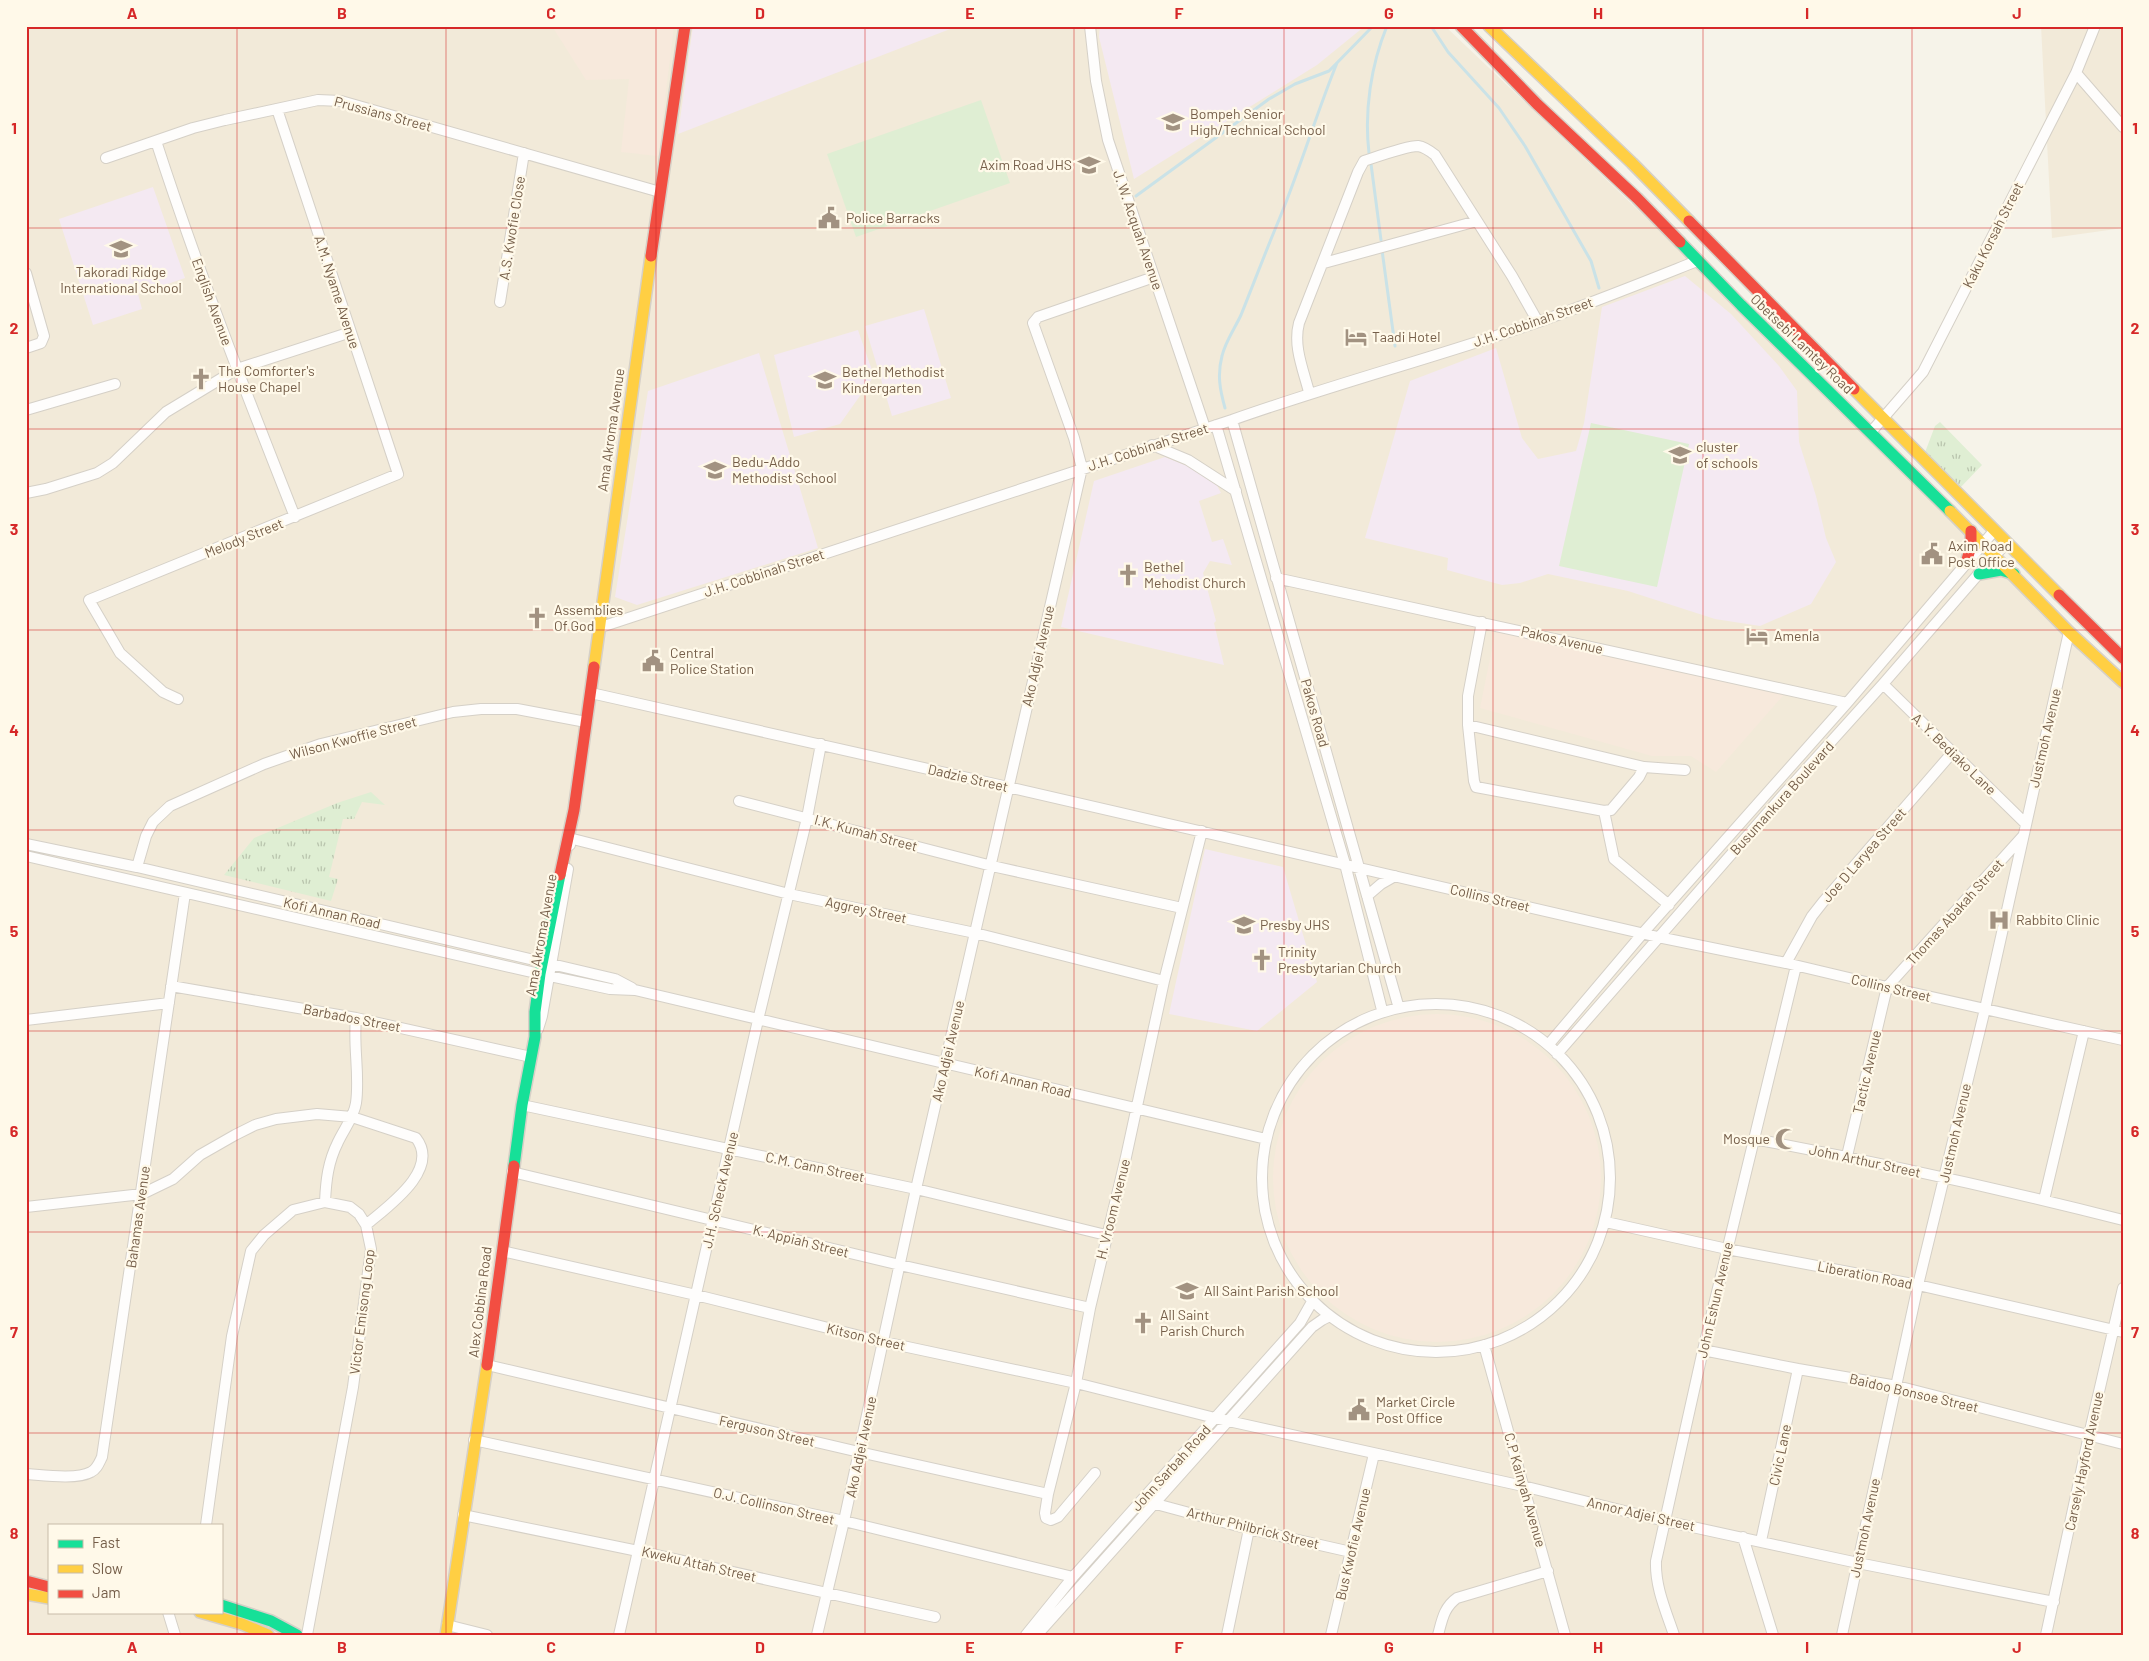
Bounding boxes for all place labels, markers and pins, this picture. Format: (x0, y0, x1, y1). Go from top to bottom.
place label: Bompeh Senior High/Technical School (1190, 105, 1326, 138)
school or university icon: Bompeh Senior High/Technical School (1160, 109, 1186, 135)
school or university icon: Axim Road JHS (1076, 152, 1102, 178)
place label: Axim Road JHS (980, 156, 1072, 173)
public building icon: Police Barracks (816, 205, 842, 231)
place label: Police Barracks (846, 209, 940, 226)
school or university icon: Takoradi Ridge International School (108, 236, 134, 262)
place label: Takoradi Ridge International School (60, 263, 182, 296)
hotel icon: Taadi Hotel (1343, 324, 1369, 350)
place label: Taadi Hotel (1372, 328, 1440, 345)
place label: The Comforter's House Chapel (218, 362, 315, 395)
place label: Bethel Methodist Kindergarten (842, 363, 945, 396)
church icon: The Comforter's House Chapel (188, 366, 214, 392)
school or university icon: Bethel Methodist Kindergarten (812, 367, 838, 393)
place label: cluster of schools (1696, 438, 1758, 471)
school or university icon: cluster of schools (1667, 442, 1693, 468)
place label: Bedu-Addo Methodist School (732, 453, 837, 486)
school or university icon: Bedu-Addo Methodist School (702, 457, 728, 483)
place label: Axim Road Post Office (1948, 537, 2015, 570)
public building icon: Axim Road Post Office (1919, 541, 1945, 567)
place label: Bethel Mehodist Church (1144, 558, 1246, 591)
church icon: Bethel Mehodist Church (1115, 562, 1141, 588)
place label: Assemblies Of God (554, 601, 624, 634)
church icon: Assemblies Of God (524, 605, 550, 631)
hotel icon: Amenla (1744, 623, 1770, 649)
place label: Amenla (1774, 627, 1819, 644)
place label: Central Police Station (670, 644, 754, 677)
public building icon: Central Police Station (640, 648, 666, 674)
hospital icon: Rabbito Clinic (1986, 907, 2012, 933)
place label: Rabbito Clinic (2016, 911, 2100, 928)
school or university icon: Presby JHS (1231, 912, 1257, 938)
place label: Presby JHS (1260, 916, 1330, 933)
place label: Trinity Presbytarian Church (1278, 943, 1401, 976)
church icon: Trinity Presbytarian Church (1249, 947, 1275, 973)
mosque icon: Mosque (1773, 1126, 1799, 1152)
place label: Mosque (1723, 1130, 1770, 1147)
school or university icon: All Saint Parish School (1174, 1278, 1200, 1304)
place label: All Saint Parish School (1204, 1282, 1339, 1299)
place label: All Saint Parish Church (1160, 1306, 1245, 1339)
church icon: All Saint Parish Church (1130, 1310, 1156, 1336)
place label: Market Circle Post Office (1376, 1393, 1455, 1426)
public building icon: Market Circle Post Office (1346, 1397, 1372, 1423)

